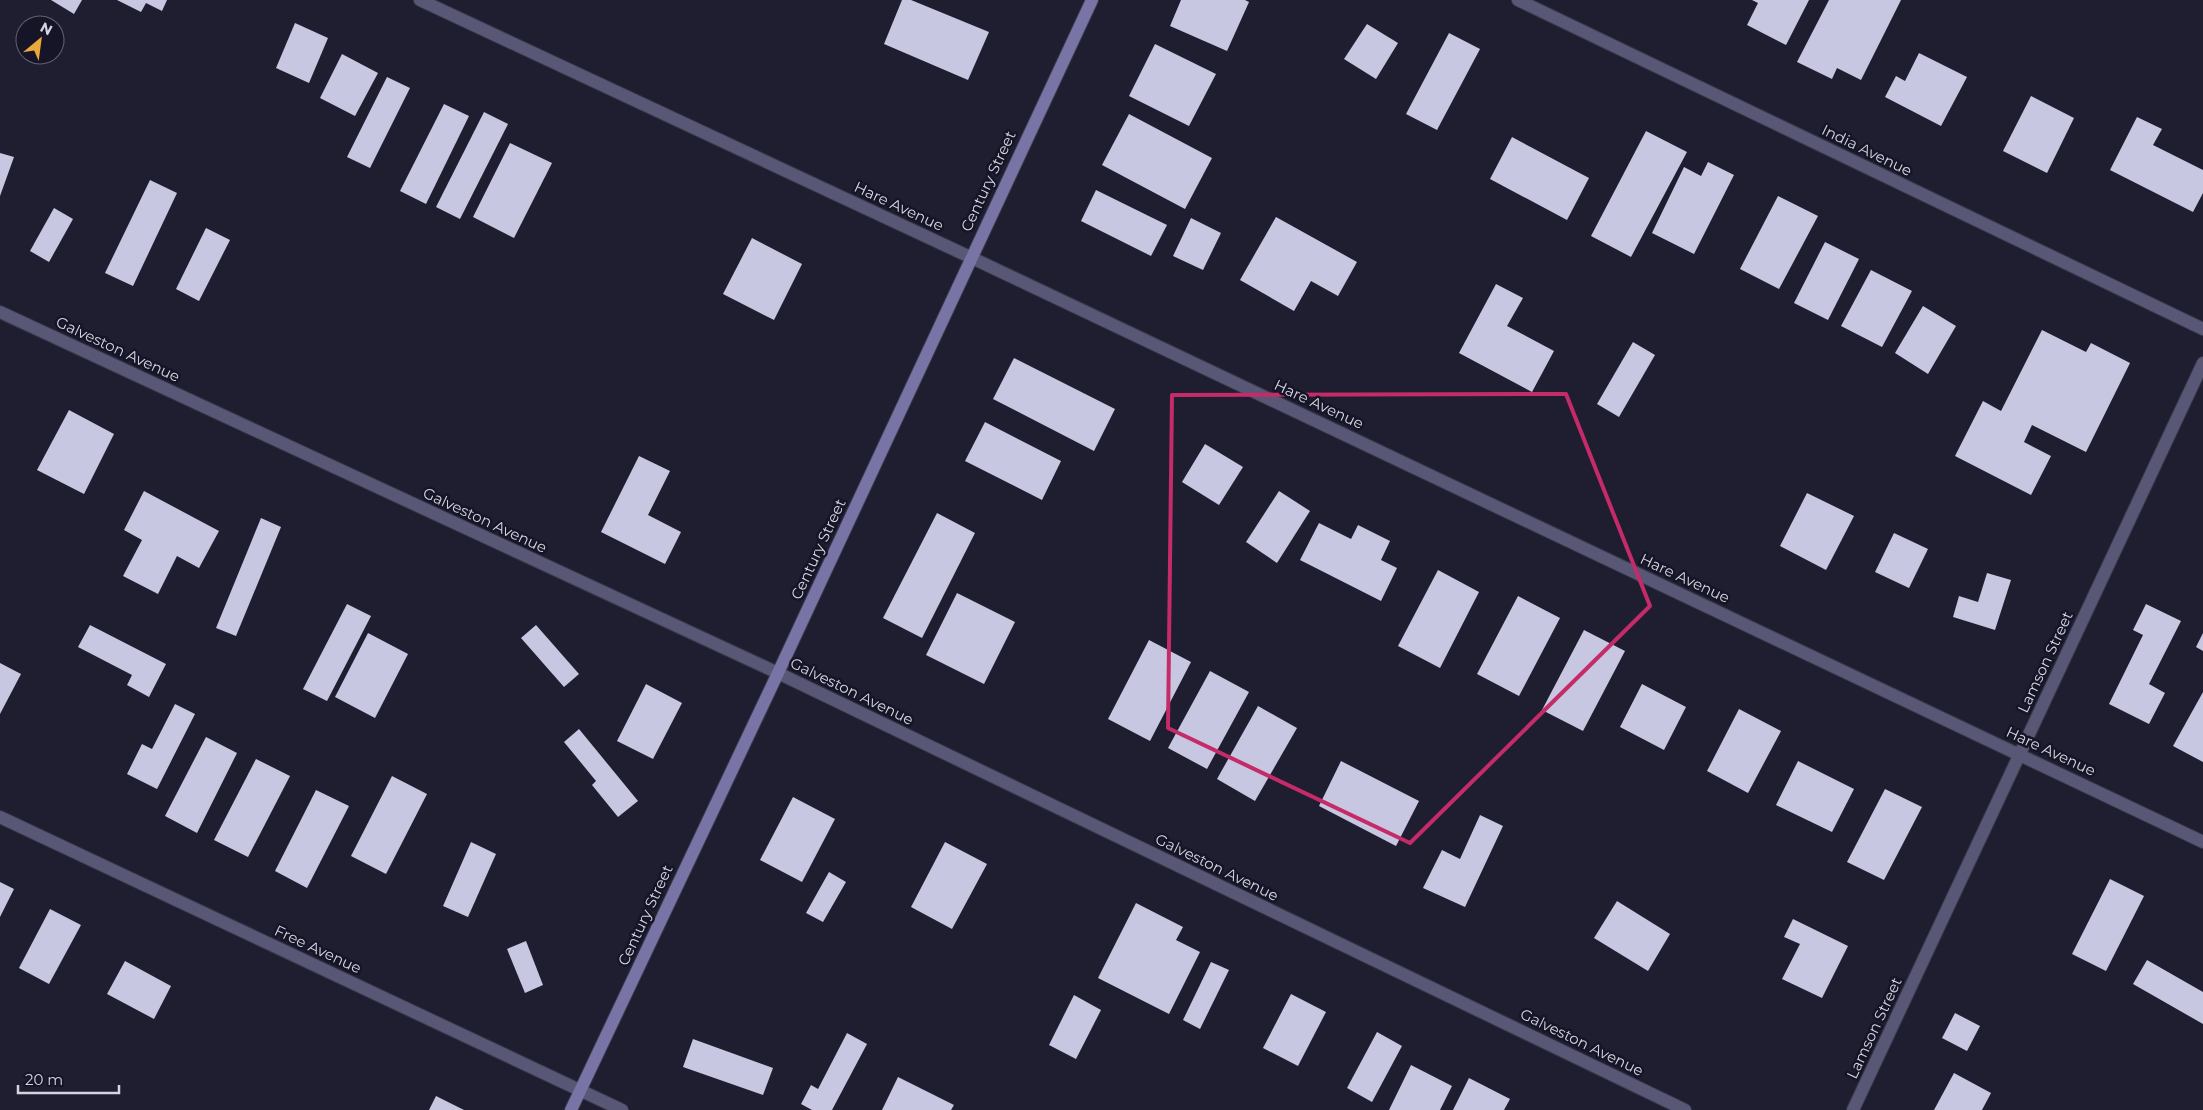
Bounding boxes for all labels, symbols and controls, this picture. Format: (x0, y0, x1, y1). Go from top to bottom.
north arrow (15, 15, 65, 65)
text: N (37, 18, 56, 39)
street label: India Avenue (1819, 120, 1915, 180)
street label: Century Street (956, 128, 1020, 234)
street label: Hare Avenue (851, 177, 947, 235)
street label: Galveston Avenue (53, 312, 183, 386)
street label: Hare Avenue (1271, 375, 1367, 433)
street label: Galveston Avenue (420, 483, 550, 557)
street label: Century Street (786, 496, 850, 602)
street label: Hare Avenue (1637, 549, 1733, 607)
street label: Lamson Street (2013, 608, 2077, 716)
street label: Galveston Avenue (787, 653, 917, 729)
street label: Hare Avenue (2003, 722, 2099, 780)
street label: Galveston Avenue (1152, 829, 1282, 905)
street label: Century Street (613, 862, 677, 968)
street label: Free Avenue (271, 921, 365, 977)
street label: Lamson Street (1842, 974, 1906, 1082)
street label: Galveston Avenue (1517, 1004, 1647, 1080)
scale bar (18, 1062, 119, 1094)
text: 20 m (25, 1070, 63, 1089)

